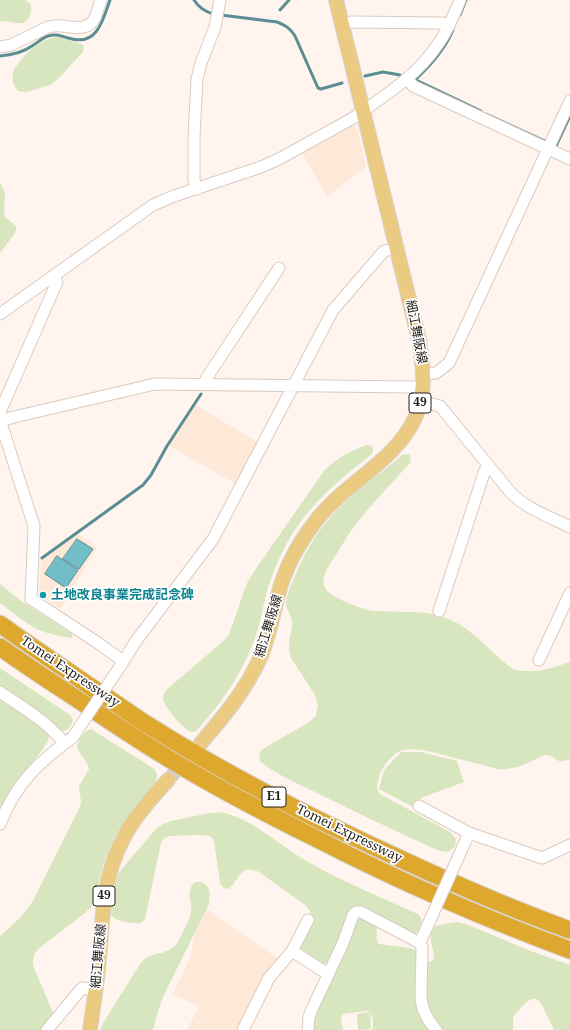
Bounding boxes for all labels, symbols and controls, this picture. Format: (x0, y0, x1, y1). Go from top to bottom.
street label: 細江舞阪線 (402, 299, 430, 365)
road number: 49 (409, 393, 431, 413)
place label: 土地改良事業完成記念碑 (51, 587, 194, 603)
marker: 土地改良事業完成記念碑 (38, 590, 48, 600)
street label: 細江舞阪線 (252, 593, 286, 659)
street label: Tomei Expressway (18, 633, 122, 711)
road number: E1 (262, 787, 286, 807)
street label: Tomei Expressway (294, 802, 404, 866)
road number: 49 (93, 886, 115, 906)
street label: 細江舞阪線 (88, 923, 110, 989)

